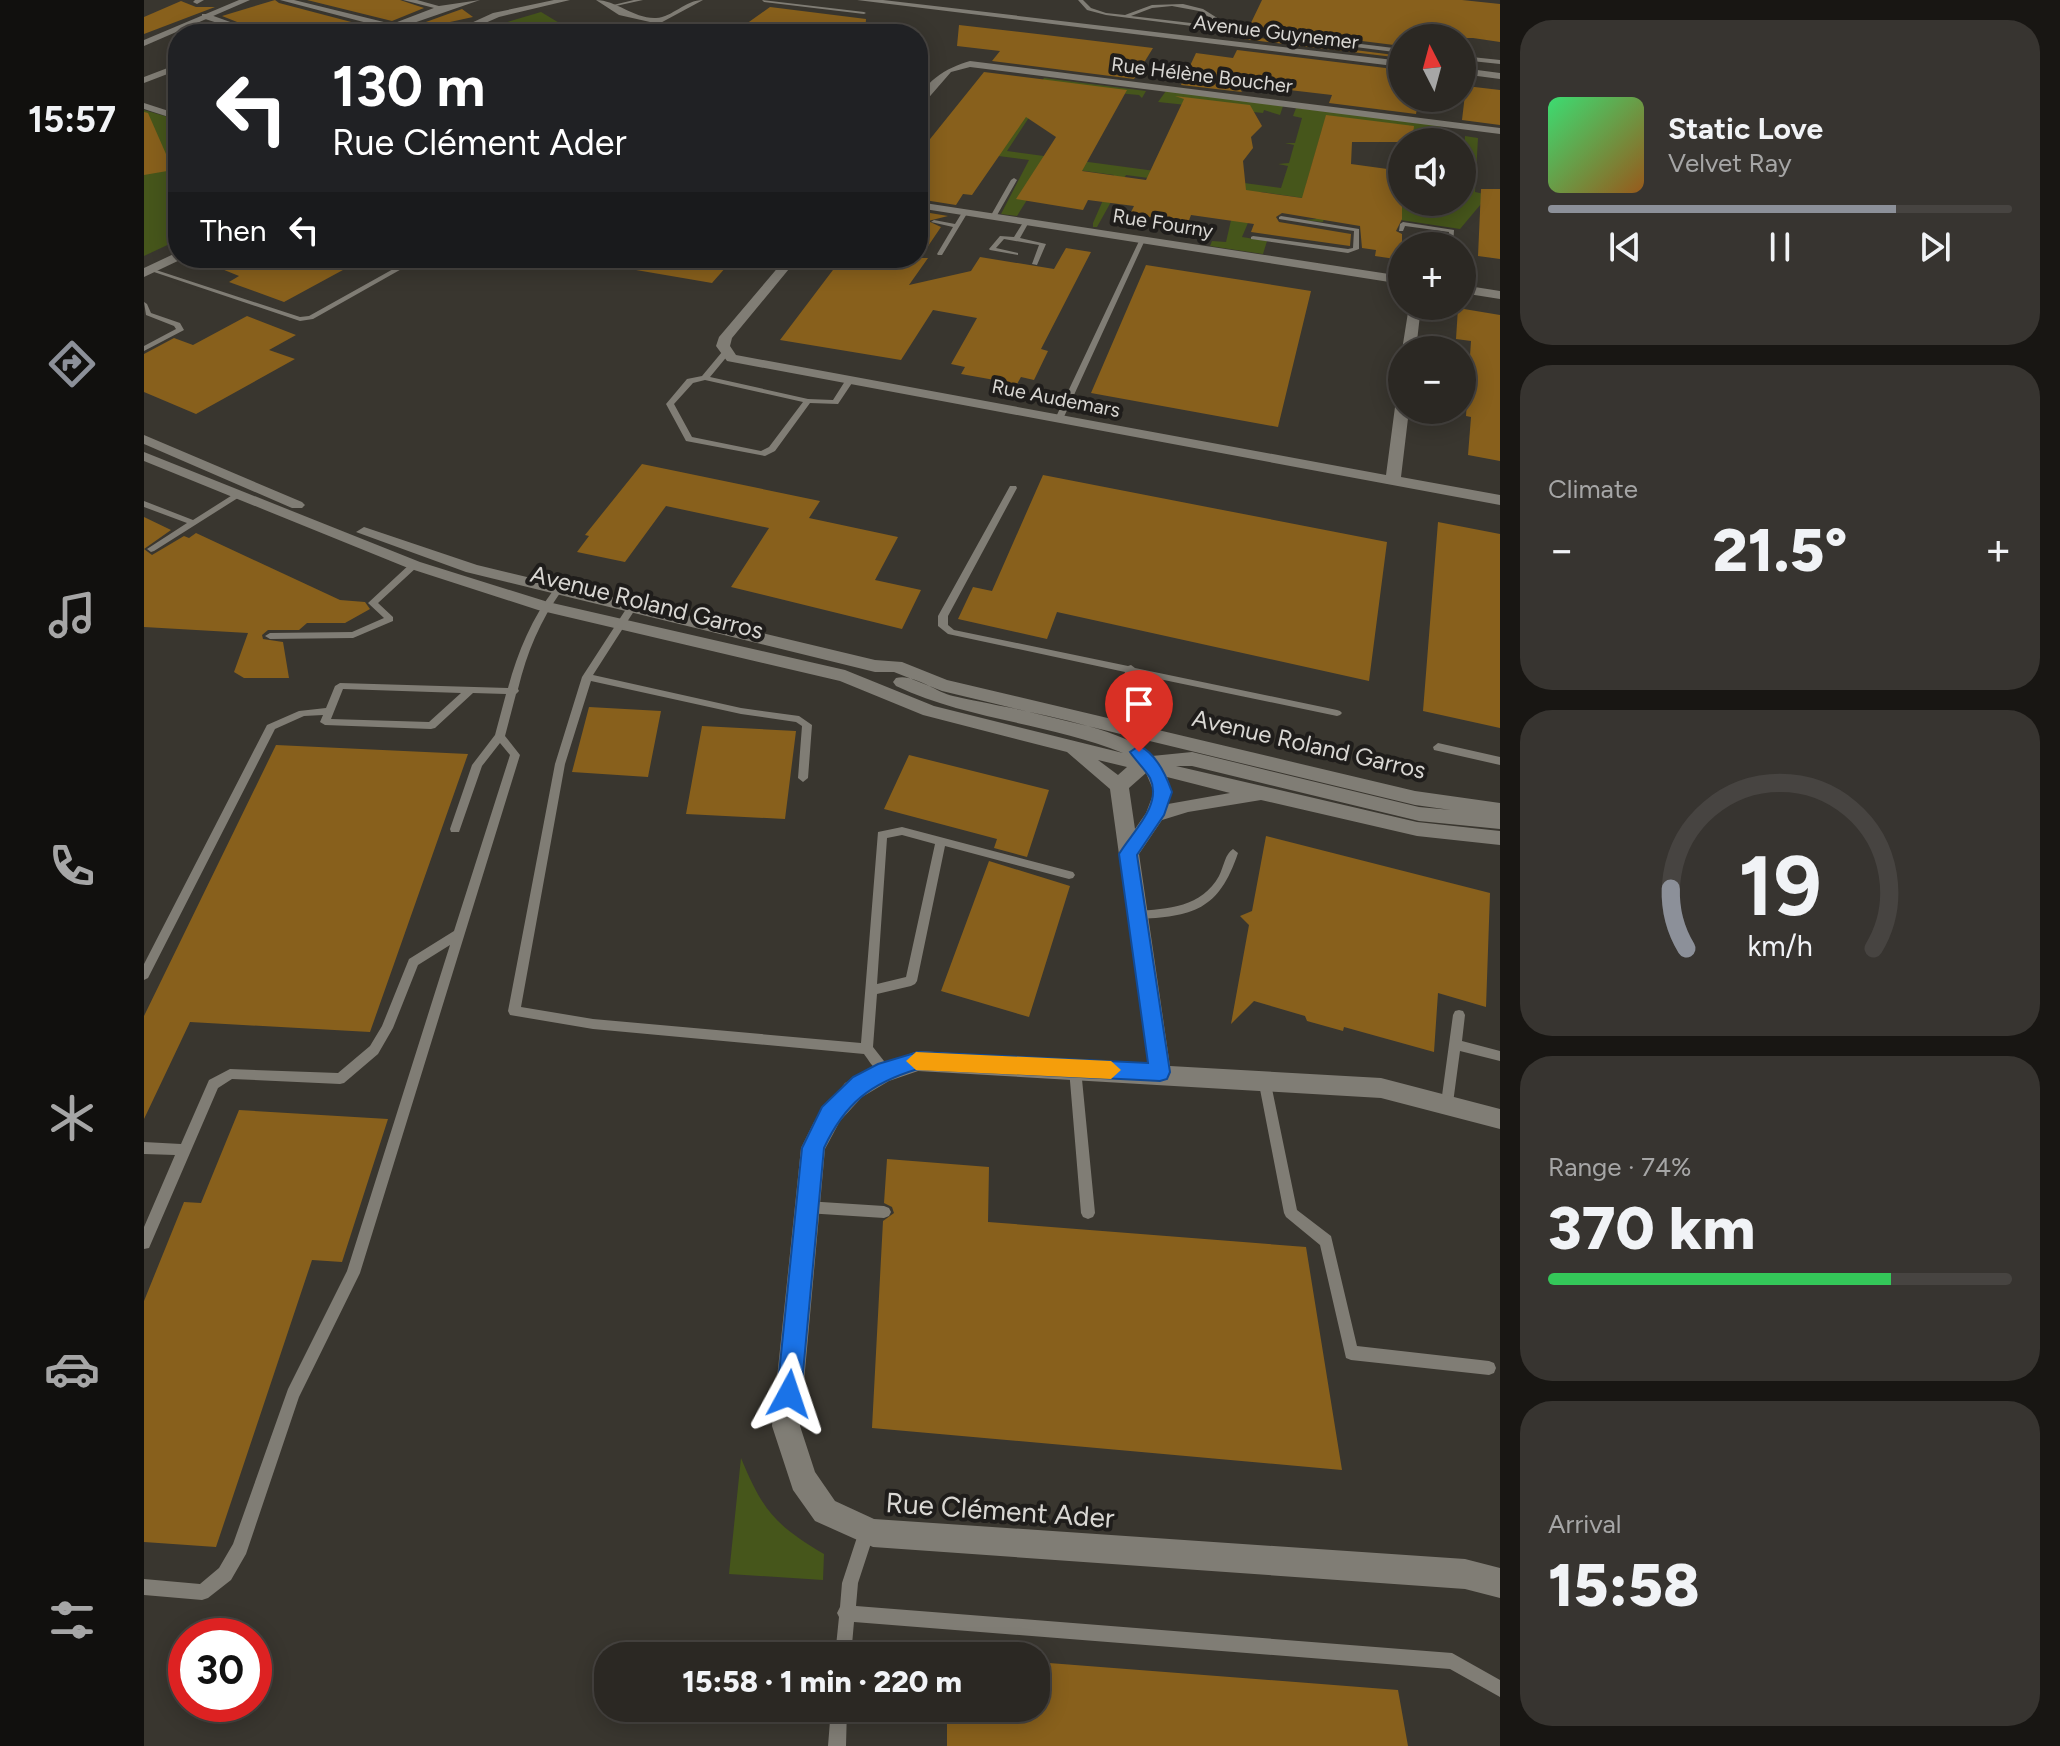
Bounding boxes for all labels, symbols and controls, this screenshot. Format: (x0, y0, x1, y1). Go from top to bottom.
street label: Avenue Guynemer (1192, 10, 1360, 54)
north arrow (1388, 24, 1476, 112)
map controls (1388, 24, 1476, 424)
street label: Rue Hélène Boucher (1110, 52, 1294, 98)
text: 130 m (332, 53, 485, 120)
icon: left (200, 56, 304, 160)
text: 15:57 (28, 98, 116, 141)
text: Static Love (1668, 110, 1823, 147)
text: Rue Clément Ader (332, 121, 627, 164)
button: sound (1388, 128, 1476, 216)
text: Velvet Ray (1668, 147, 1792, 179)
street label: Rue Fourny (1111, 203, 1215, 243)
icon: left (282, 208, 326, 252)
text: Then (200, 212, 266, 249)
icon: previous (1603, 225, 1647, 269)
icon: pause (1758, 225, 1802, 269)
icon: next (1913, 225, 1957, 269)
button: + (1388, 232, 1476, 320)
icon: directions (44, 336, 100, 392)
button: − (1388, 336, 1476, 424)
street label: Rue Audemars (990, 374, 1122, 422)
text: Climate (1548, 473, 1638, 505)
text: 21.5° (1713, 514, 1847, 586)
text: − (1548, 523, 1575, 576)
text: + (1985, 523, 2012, 576)
street label: Avenue Roland Garros (528, 559, 766, 645)
icon: music (44, 587, 100, 643)
pin (1105, 670, 1173, 752)
icon: arrive (1117, 682, 1161, 726)
street label: Avenue Roland Garros (1189, 703, 1429, 785)
text: 19 (1738, 836, 1822, 936)
icon: phone (44, 838, 100, 894)
text: km/h (1747, 929, 1813, 963)
icon: climate (44, 1090, 100, 1146)
text: Range · 74% (1548, 1151, 1692, 1183)
text: 370 km (1548, 1192, 1755, 1264)
icon: car (44, 1341, 100, 1397)
position arrow (747, 1352, 831, 1436)
street label: Rue Clément Ader (884, 1485, 1116, 1535)
text: Arrival (1548, 1508, 1621, 1540)
text: 15:58 (1548, 1549, 1700, 1621)
icon: filters (44, 1592, 100, 1648)
speed limit sign: 30 (168, 1618, 272, 1722)
text: 15:58 · 1 min · 220 m (682, 1663, 962, 1700)

